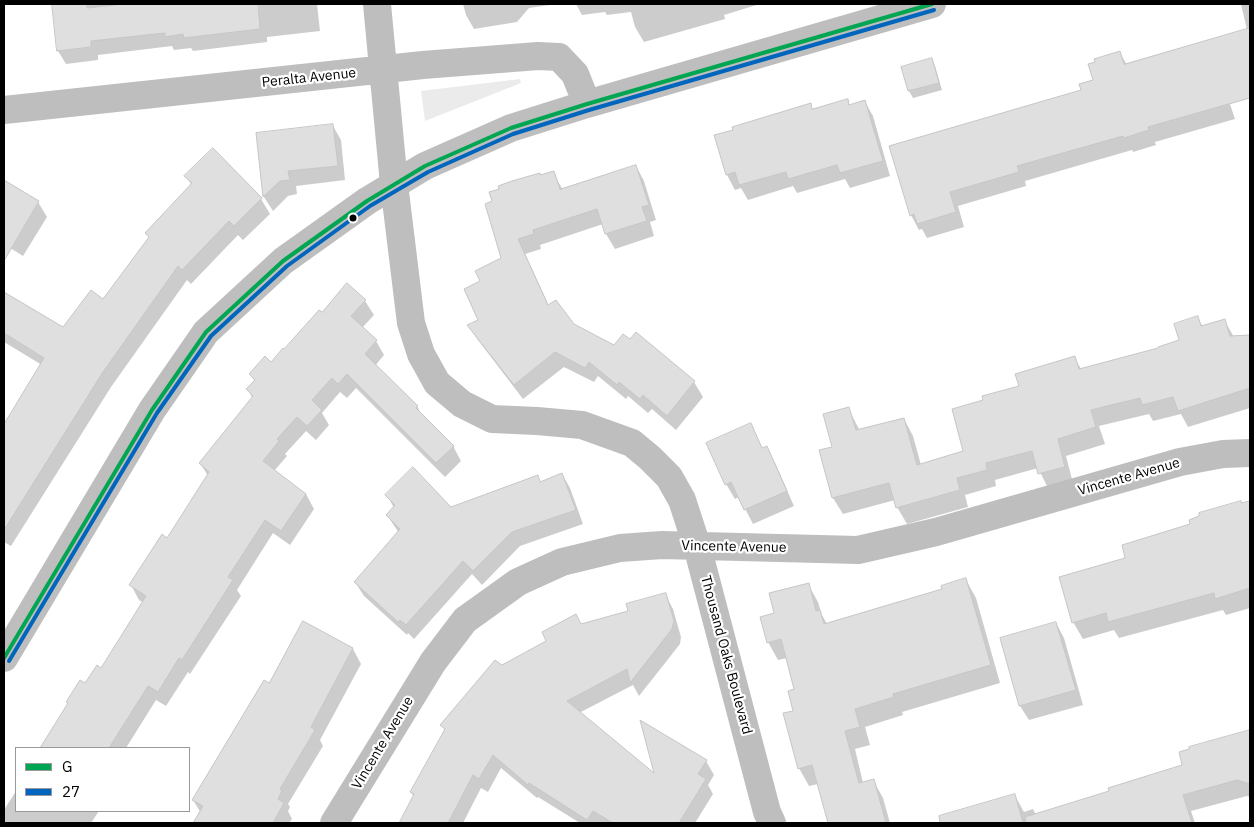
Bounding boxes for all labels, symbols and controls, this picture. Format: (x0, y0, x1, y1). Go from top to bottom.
street label: Peralta Avenue (261, 65, 357, 91)
unlabelled marker (348, 213, 358, 223)
street label: Vincente Avenue (1076, 454, 1182, 500)
street label: Vincente Avenue (681, 538, 787, 556)
street label: Thousand Oaks Boulevard (697, 574, 755, 736)
street label: Vincente Avenue (349, 694, 417, 792)
legend (15, 747, 190, 812)
text: G (62, 757, 72, 776)
text: 27 (62, 782, 80, 801)

